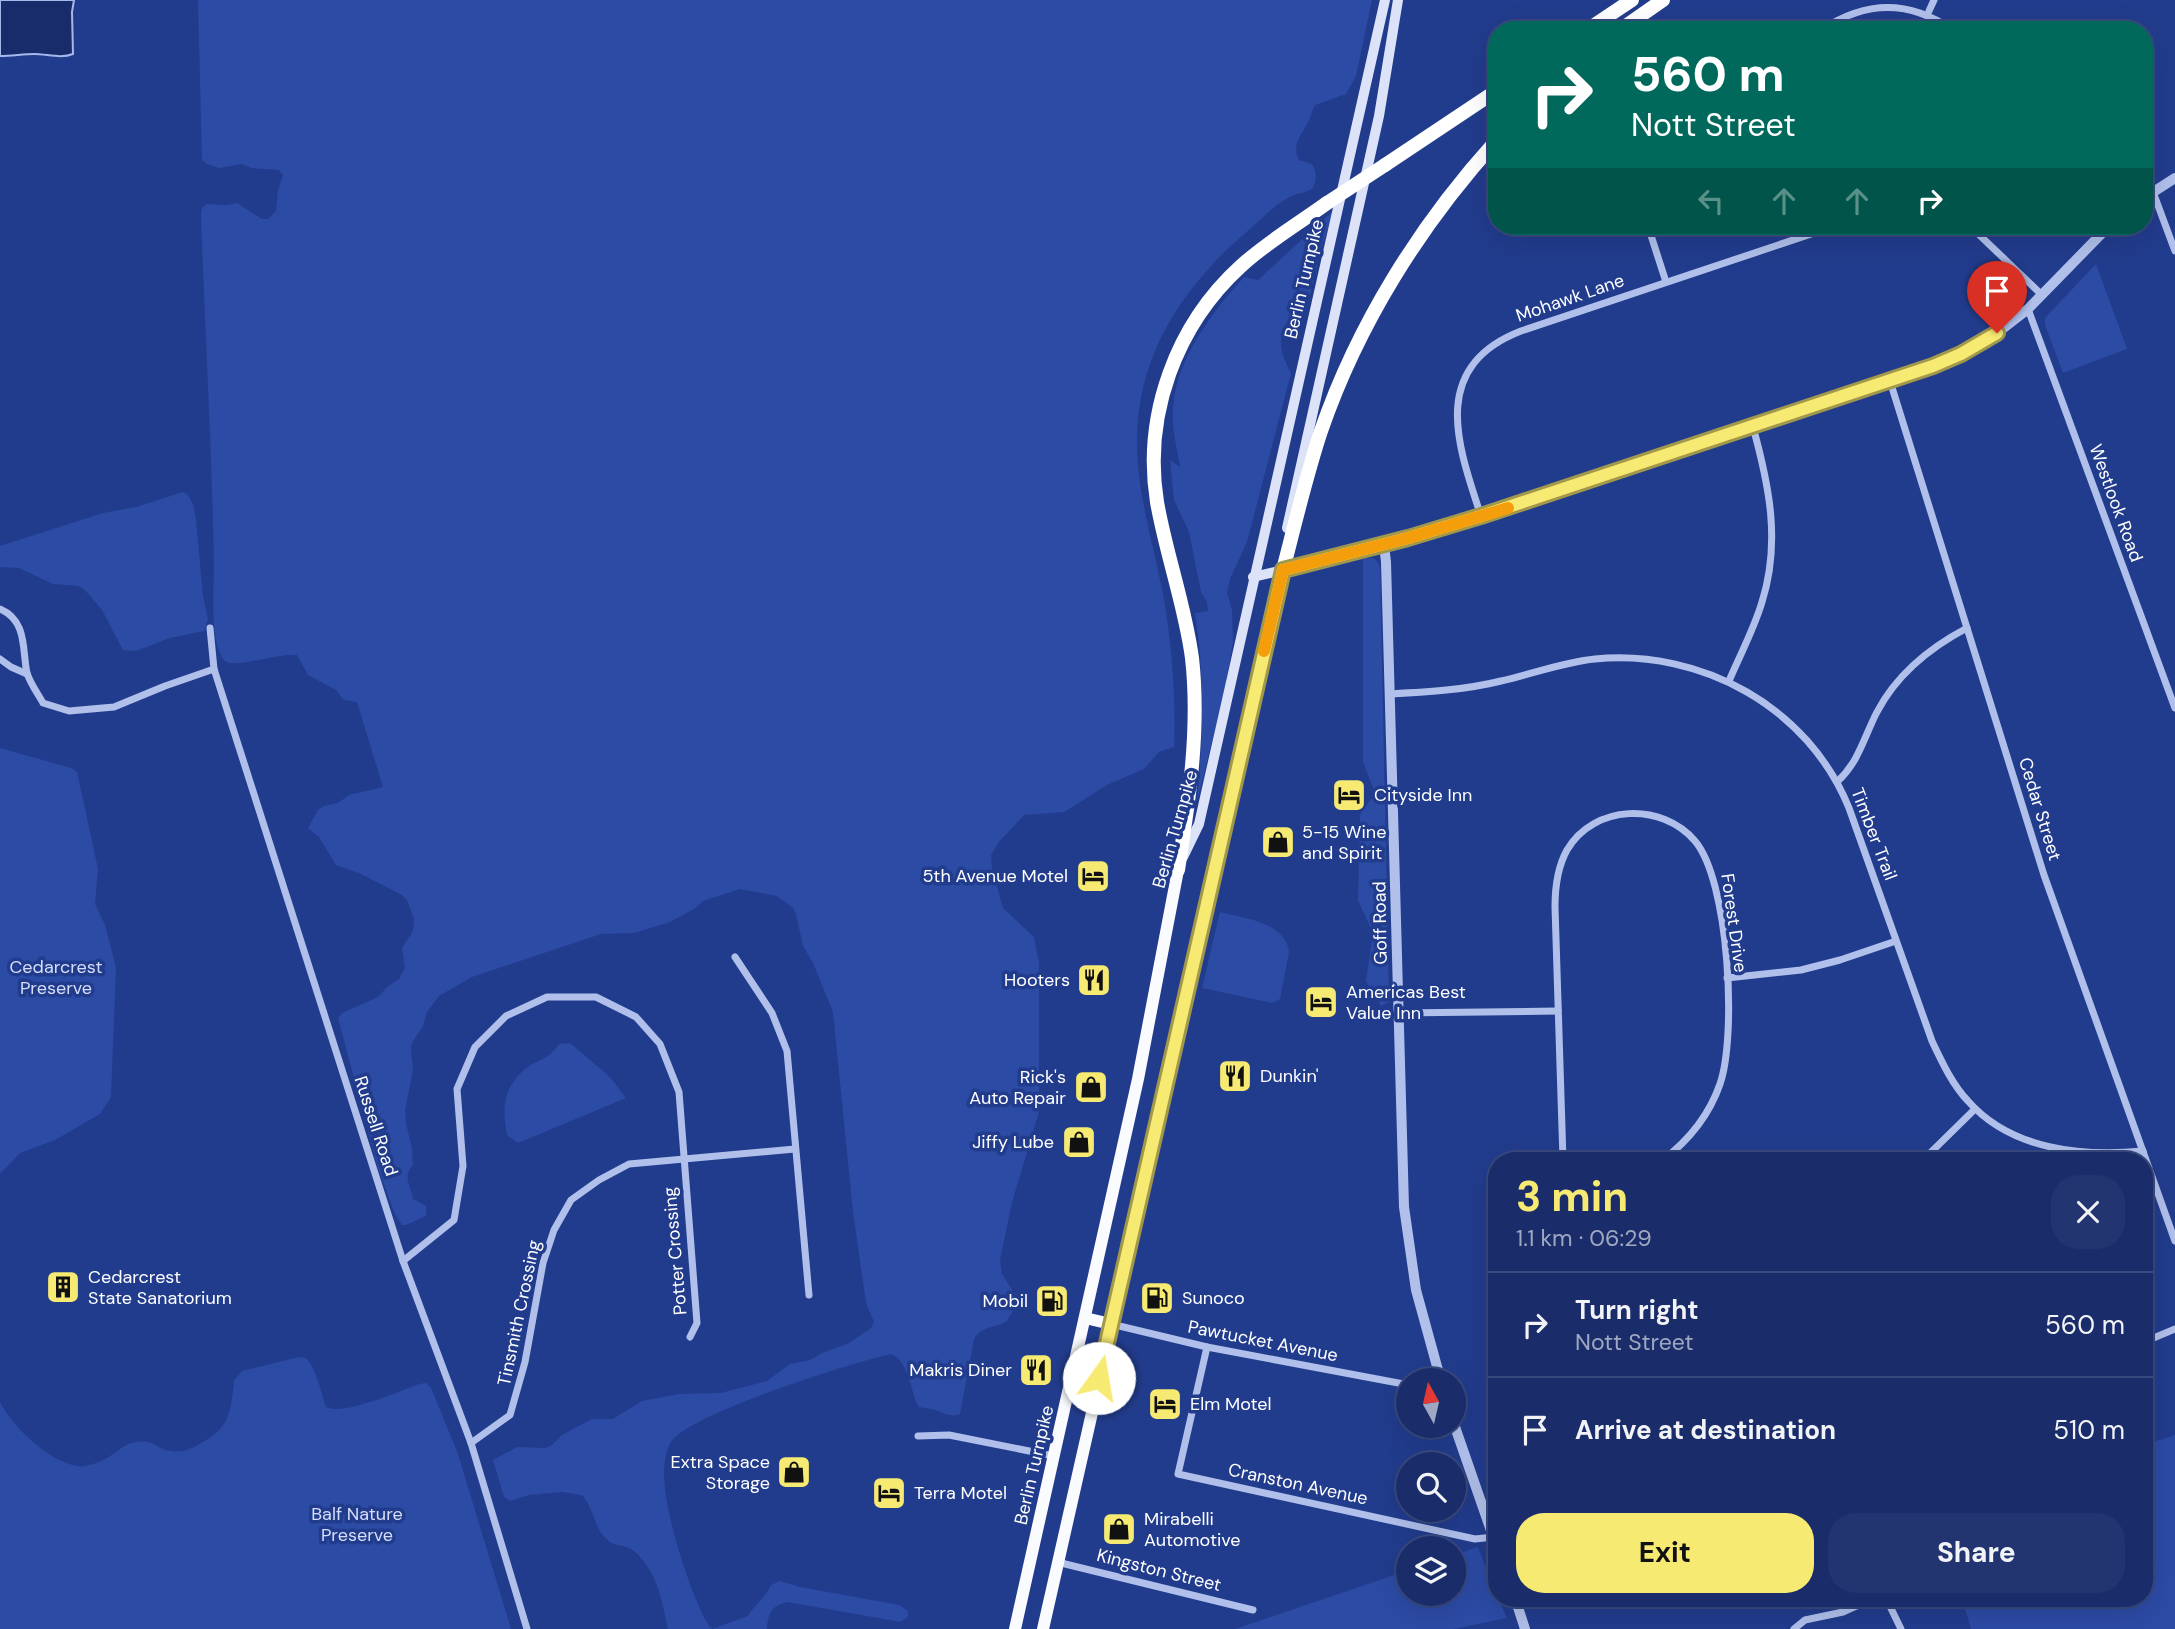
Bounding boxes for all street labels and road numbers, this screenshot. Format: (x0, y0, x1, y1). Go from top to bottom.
street label: Berlin Turnpike (1279, 217, 1329, 341)
street label: Mohawk Lane (1513, 268, 1627, 328)
street label: Westlook Road (2084, 441, 2148, 565)
street label: Cedar Street (2013, 754, 2067, 864)
street label: Berlin Turnpike (1147, 767, 1203, 891)
street label: Timber Trail (1845, 784, 1903, 884)
street label: Forest Drive (1715, 872, 1753, 974)
street label: Goff Road (1367, 881, 1393, 965)
street label: Russell Road (349, 1073, 403, 1179)
street label: Potter Crossing (657, 1186, 693, 1316)
street label: Tinsmith Crossing (492, 1238, 546, 1388)
street label: Pawtucket Avenue (1186, 1315, 1340, 1367)
street label: Berlin Turnpike (1009, 1403, 1059, 1527)
street label: Cranston Avenue (1226, 1457, 1370, 1511)
street label: Kingston Street (1094, 1543, 1224, 1597)

